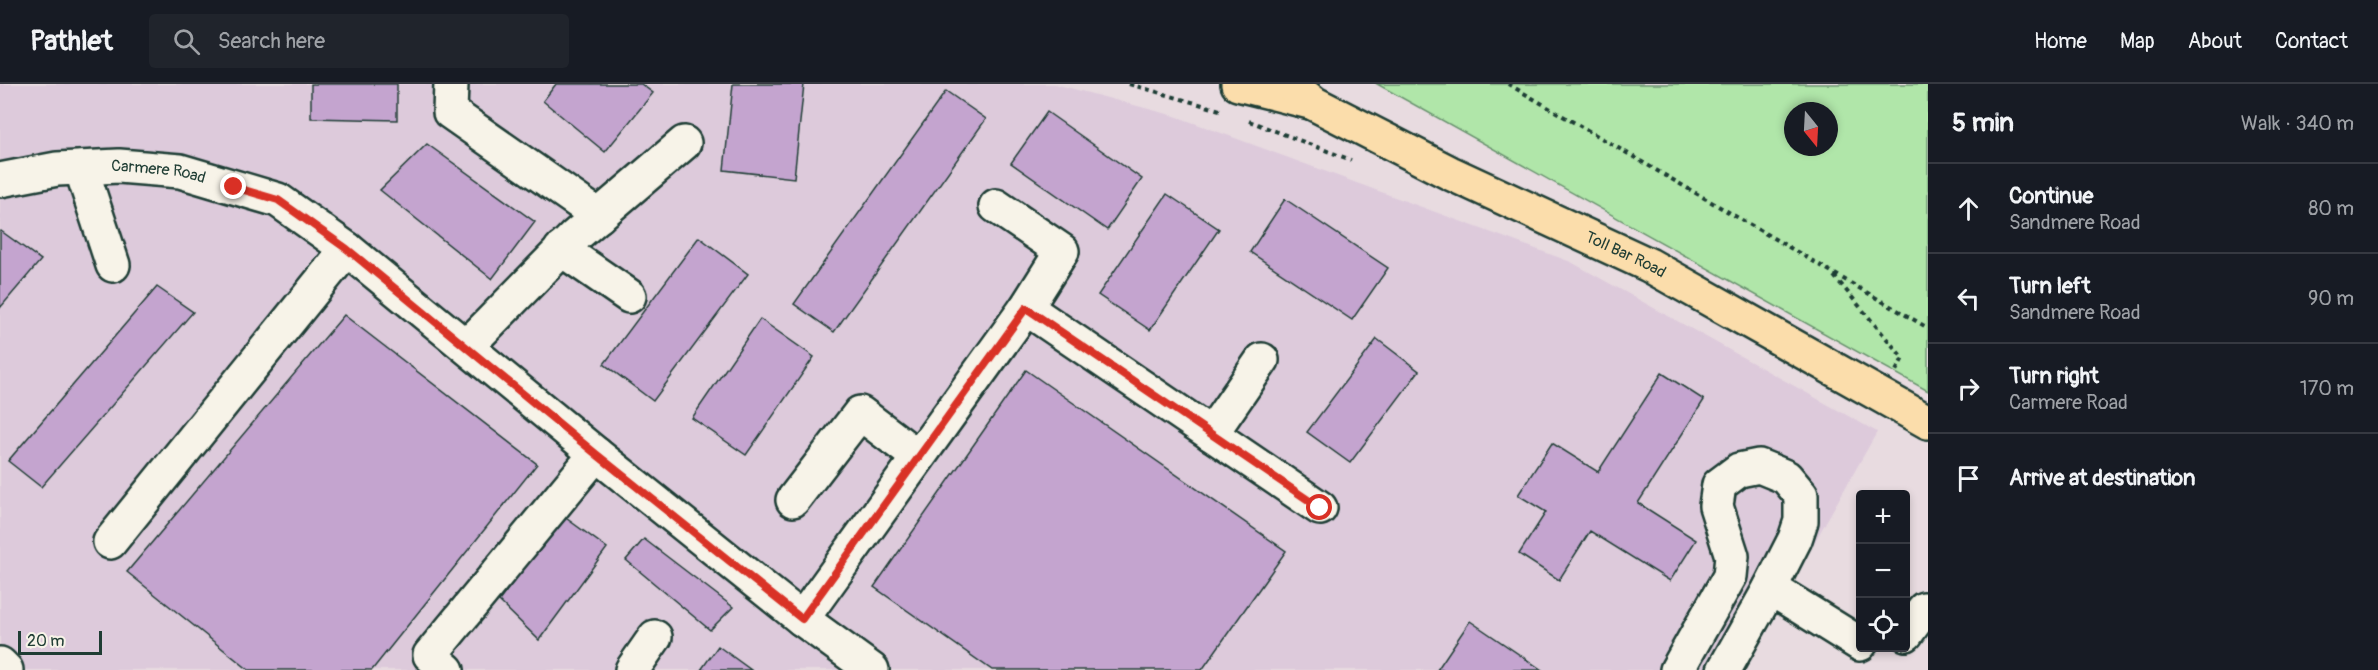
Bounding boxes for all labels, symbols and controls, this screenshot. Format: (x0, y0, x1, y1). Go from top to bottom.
search box (149, 14, 569, 68)
text: Pathlet (30, 24, 113, 59)
icon: search (170, 25, 203, 58)
text: Search here (218, 27, 325, 55)
text: Home (2034, 28, 2087, 55)
text: Map (2120, 28, 2155, 55)
text: About (2188, 28, 2242, 55)
text: Contact (2275, 28, 2348, 55)
north arrow (1784, 102, 1838, 156)
text: 5 min (1952, 107, 2014, 139)
text: Walk · 340 m (2241, 111, 2354, 136)
street label: Carmere Road (111, 156, 208, 188)
route end (220, 173, 246, 199)
text: Continue (2009, 182, 2093, 210)
icon: ahead (1952, 192, 1985, 225)
text: 80 m (2308, 196, 2354, 221)
text: Sandmere Road (2009, 210, 2140, 235)
street label: Toll Bar Road (1582, 227, 1669, 282)
text: Turn left (2009, 272, 2091, 300)
icon: left (1952, 282, 1985, 315)
text: 90 m (2308, 286, 2354, 311)
text: Sandmere Road (2009, 300, 2140, 325)
text: Turn right (2009, 362, 2099, 390)
icon: right (1952, 372, 1985, 405)
text: 170 m (2300, 376, 2354, 401)
text: Carmere Road (2009, 390, 2128, 415)
icon: arrive (1952, 462, 1985, 495)
text: Arrive at destination (2009, 464, 2195, 492)
map controls (1856, 490, 1910, 652)
button: + (1856, 490, 1910, 544)
route start (1306, 494, 1332, 520)
button: − (1856, 544, 1910, 598)
button: locate (1856, 598, 1910, 652)
scale bar (18, 628, 102, 656)
text: 20 m (27, 631, 65, 651)

